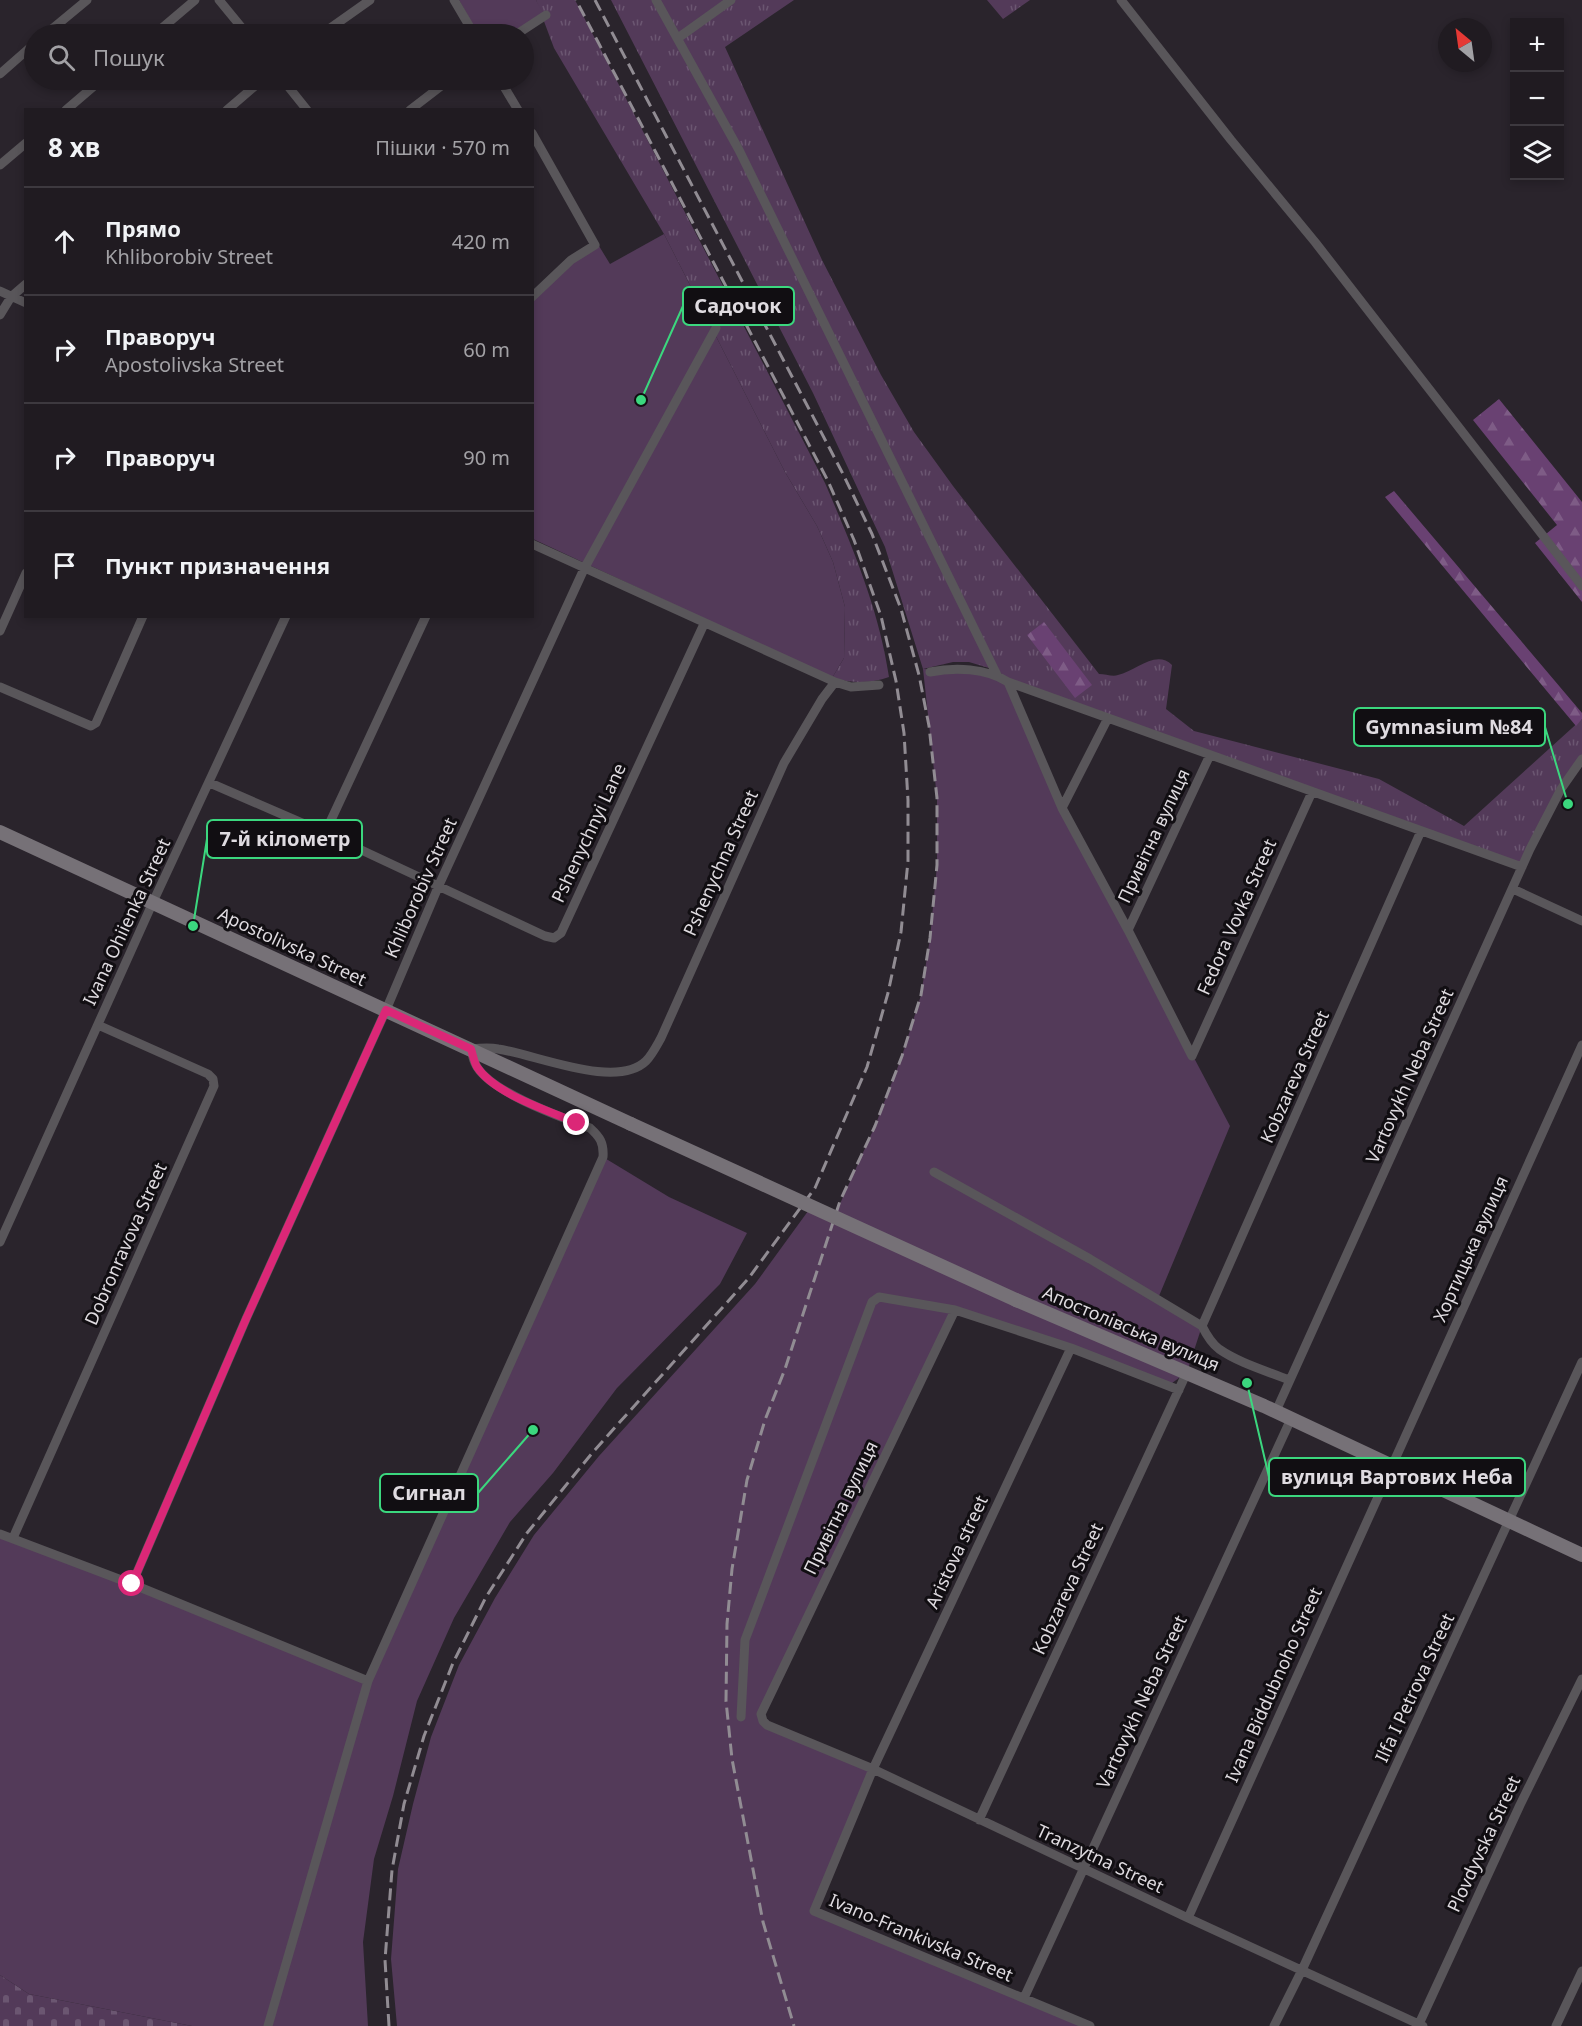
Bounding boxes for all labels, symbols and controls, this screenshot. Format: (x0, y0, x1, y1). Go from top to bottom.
north arrow (1438, 18, 1492, 72)
map controls (1510, 18, 1564, 180)
button: + (1510, 18, 1564, 72)
search box (24, 24, 534, 90)
icon: search (45, 41, 78, 74)
text: Пошук (93, 42, 165, 72)
button: − (1510, 72, 1564, 126)
button: layers (1510, 126, 1564, 180)
text: 8 хв (48, 129, 100, 165)
text: Пішки · 570 m (375, 134, 510, 161)
text: Прямо (105, 213, 181, 243)
icon: ahead (48, 225, 81, 258)
text: 420 m (452, 228, 510, 255)
text: Khliborobiv Street (105, 243, 273, 270)
callout: Садочок (683, 287, 794, 325)
text: Садочок (694, 292, 782, 319)
text: Праворуч (105, 321, 216, 351)
icon: right (48, 333, 81, 366)
text: 60 m (463, 336, 510, 363)
text: Apostolivska Street (105, 351, 284, 378)
icon: right (48, 441, 81, 474)
text: Праворуч (105, 442, 216, 472)
text: 90 m (463, 444, 510, 471)
icon: arrive (48, 549, 81, 582)
text: Пункт призначення (105, 550, 330, 580)
callout: Gymnasium №84 (1354, 708, 1545, 746)
text: Gymnasium №84 (1365, 713, 1533, 740)
street label: Pshenychnyi Lane (545, 759, 631, 906)
street label: Привітна вулиця (1111, 765, 1195, 907)
street label: Pshenychna Street (677, 786, 763, 939)
street label: Khliborobiv Street (378, 813, 462, 962)
callout: 7-й кілометр (207, 820, 362, 858)
text: 7-й кілометр (220, 825, 350, 852)
street label: Ivana Ohiienka Street (77, 834, 176, 1009)
street label: Fedora Vovka Street (1191, 834, 1281, 998)
street label: Apostolivska Street (214, 901, 371, 991)
street label: Vartovykh Neba Street (1360, 984, 1459, 1167)
street label: Kobzareva Street (1254, 1006, 1334, 1147)
route end (563, 1109, 589, 1135)
street label: Dobronravova Street (78, 1158, 172, 1329)
street label: Хортицька вулиця (1427, 1172, 1513, 1325)
street label: Апостолівська вулиця (1039, 1280, 1224, 1376)
street label: Привітна вулиця (797, 1437, 883, 1578)
callout: вулиця Вартових Неба (1269, 1458, 1525, 1496)
text: вулиця Вартових Неба (1281, 1463, 1513, 1490)
callout: Сигнал (380, 1474, 478, 1512)
text: Сигнал (392, 1479, 466, 1506)
street label: Aristova street (919, 1491, 993, 1612)
street label: Kobzareva Street (1026, 1518, 1108, 1658)
route start (118, 1570, 144, 1596)
street label: Ivana Biddubnoho Street (1219, 1583, 1327, 1786)
street label: Ilfa I Petrova Street (1369, 1609, 1459, 1766)
street label: Vartovykh Neba Street (1090, 1611, 1192, 1792)
street label: Plovdyvska Street (1441, 1771, 1525, 1916)
street label: Tranzytna Street (1033, 1818, 1168, 1898)
street label: Ivano-Frankivska Street (826, 1887, 1017, 1987)

